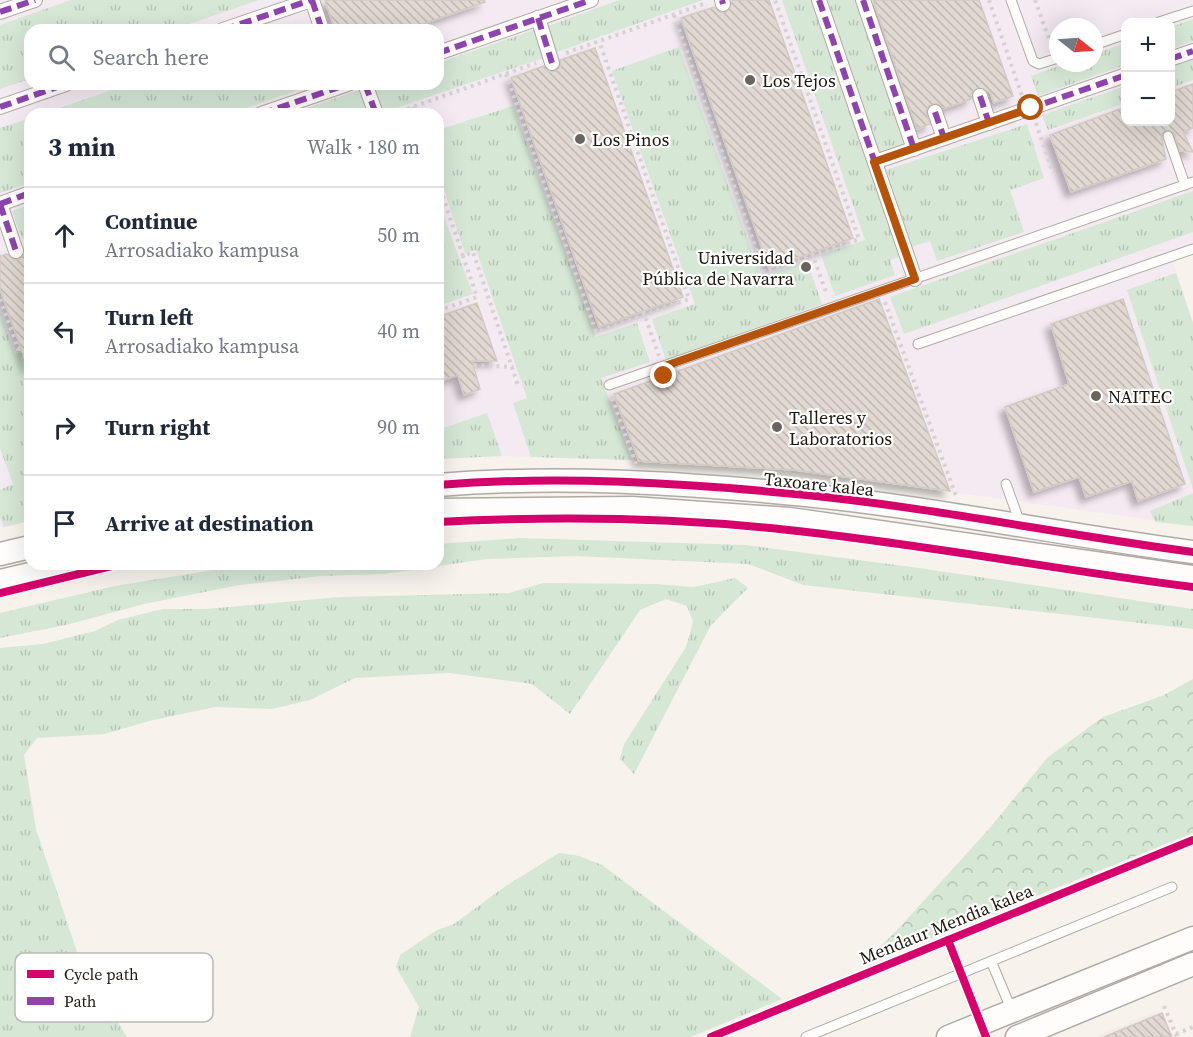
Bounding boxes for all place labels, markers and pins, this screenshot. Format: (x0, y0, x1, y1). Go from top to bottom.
place label: Los Tejos (762, 68, 836, 93)
marker: Los Tejos (743, 73, 757, 87)
place label: Los Pinos (592, 127, 670, 152)
marker: Los Pinos (573, 132, 587, 146)
place label: Universidad Pública de Navarra (642, 245, 795, 291)
marker: Universidad Pública de Navarra (799, 260, 813, 274)
place label: NAITEC (1108, 384, 1172, 409)
marker: NAITEC (1089, 389, 1103, 403)
place label: Talleres y Laboratorios (789, 405, 892, 451)
marker: Talleres y Laboratorios (770, 420, 784, 434)

